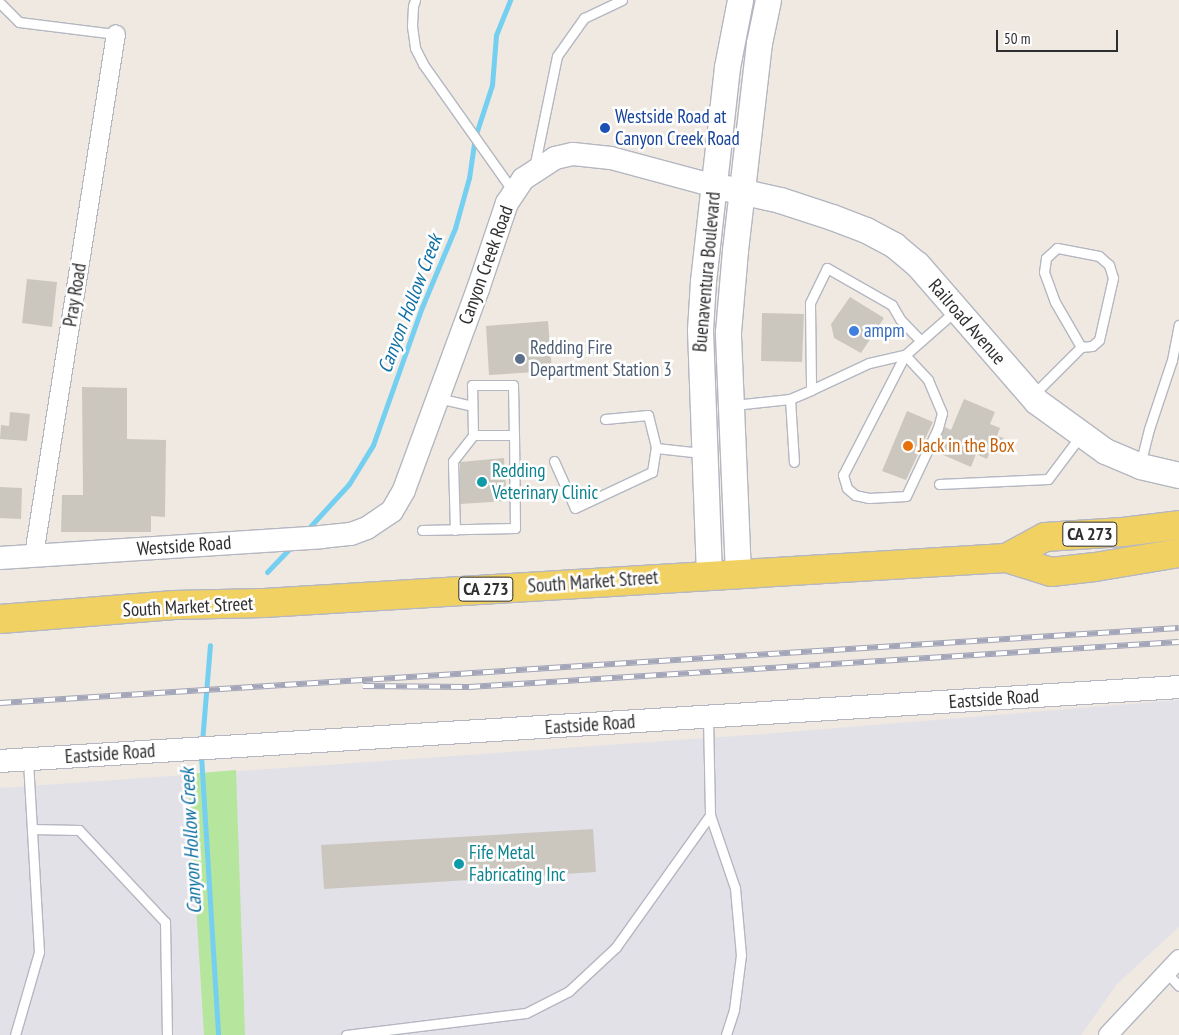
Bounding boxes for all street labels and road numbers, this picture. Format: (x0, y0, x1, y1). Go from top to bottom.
street label: Buenaventura Boulevard (689, 191, 725, 353)
street label: Canyon Creek Road (454, 202, 518, 328)
street label: Pray Road (59, 261, 91, 329)
street label: Railroad Avenue (923, 274, 1011, 370)
road number: CA 273 (1061, 518, 1119, 550)
street label: Westside Road (136, 531, 232, 561)
street label: South Market Street (527, 566, 659, 598)
road number: CA 273 (457, 574, 515, 604)
street label: South Market Street (122, 592, 254, 622)
street label: Eastside Road (948, 684, 1040, 714)
street label: Eastside Road (544, 710, 636, 740)
street label: Eastside Road (64, 739, 156, 769)

